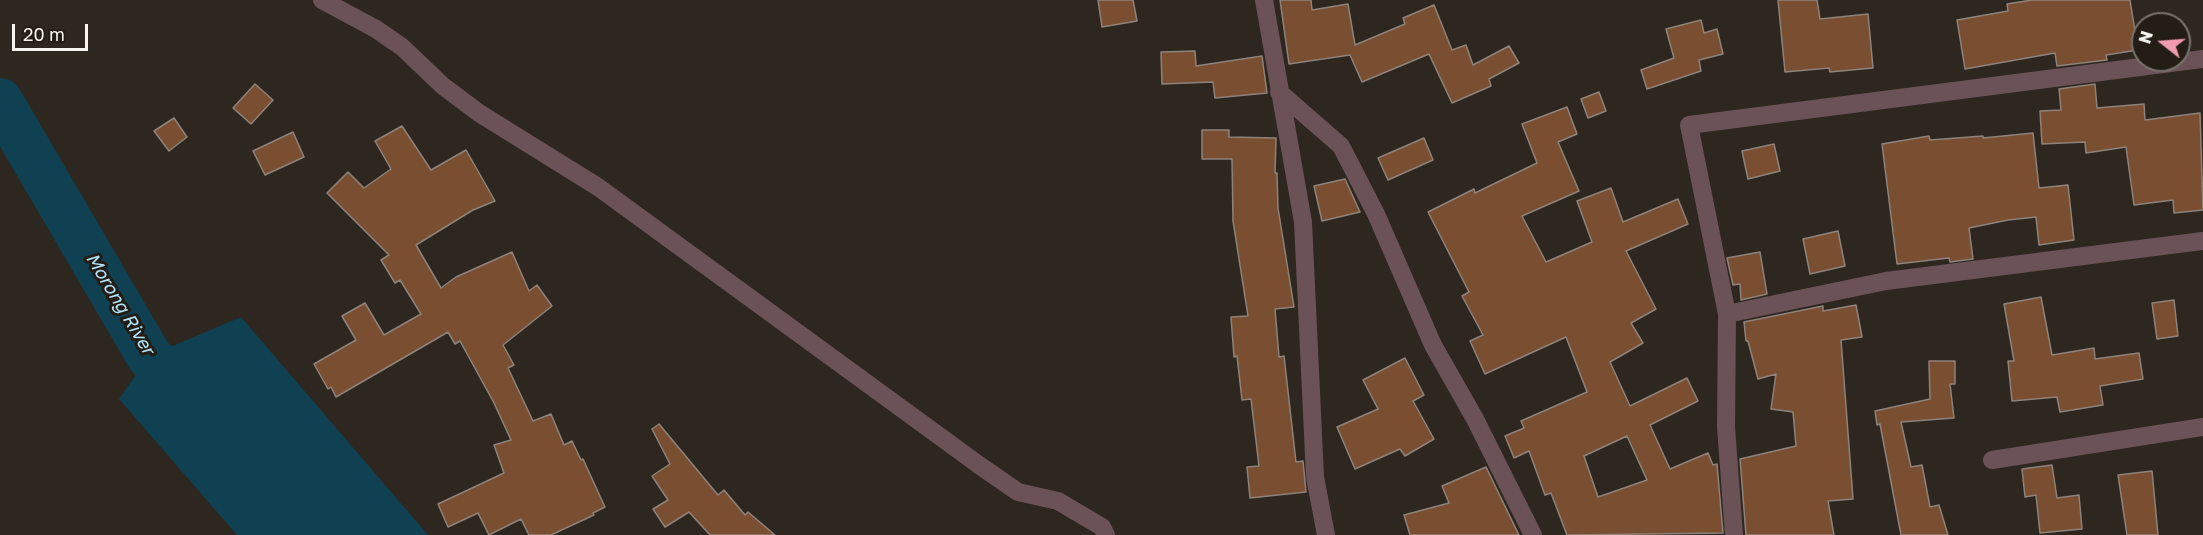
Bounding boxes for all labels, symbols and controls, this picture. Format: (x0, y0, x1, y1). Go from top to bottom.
scale bar (15, 12, 92, 50)
north arrow (2131, 12, 2191, 72)
text: 20 m (23, 23, 65, 45)
text: N (2134, 29, 2157, 46)
water label: Morong River (81, 249, 159, 359)

